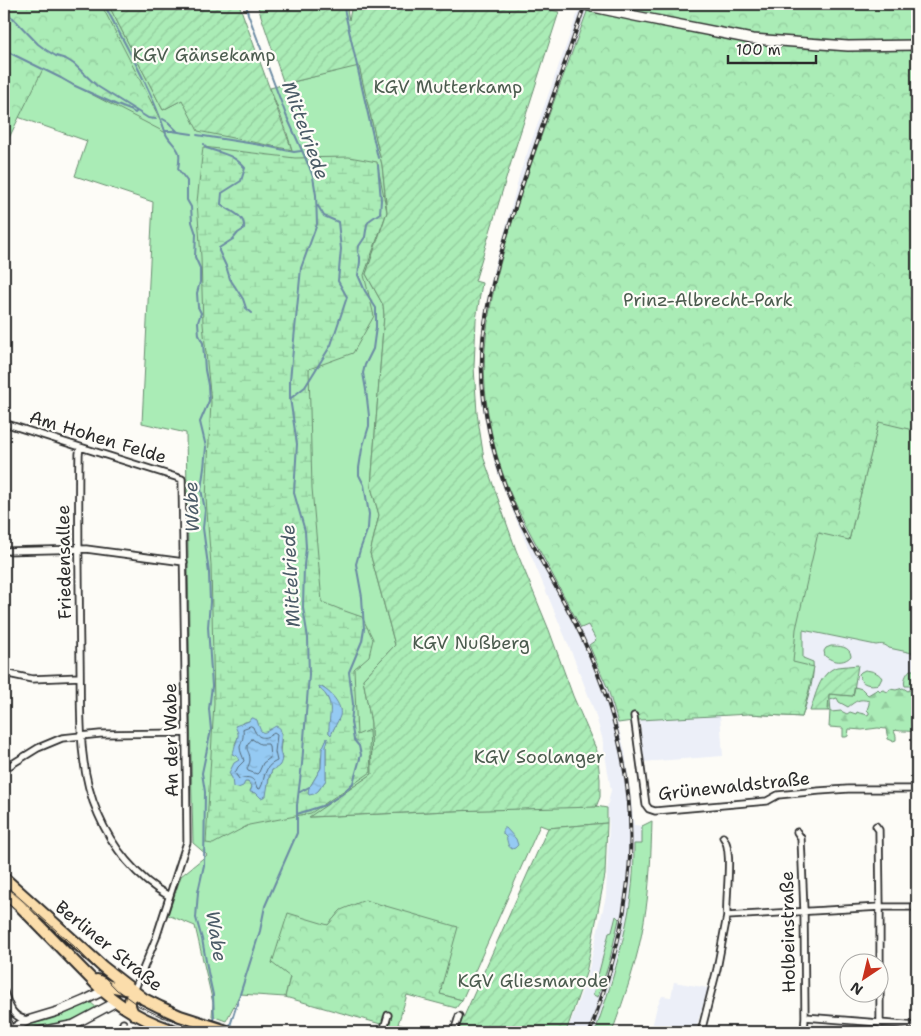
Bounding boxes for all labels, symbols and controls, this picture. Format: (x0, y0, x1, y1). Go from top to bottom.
scale bar (728, 32, 816, 64)
text: 100 m (736, 40, 781, 60)
park label: KGV Gänsekamp (132, 43, 276, 67)
park label: KGV Mutterkamp (374, 75, 522, 99)
water label: Mittelriede (276, 77, 335, 183)
park label: Prinz-Albrecht-Park (623, 288, 793, 312)
street label: Am Hohen Felde (26, 405, 170, 469)
water label: Wabe (178, 481, 205, 533)
street label: Friedensallee (51, 504, 77, 620)
water label: Mittelriede (275, 524, 306, 628)
park label: KGV Nußberg (412, 631, 530, 655)
street label: An der Wabe (158, 683, 184, 797)
park label: KGV Soolanger (474, 745, 604, 769)
street label: Grünewaldstraße (657, 766, 811, 806)
street label: Holbeinstraße (775, 871, 801, 993)
street label: Berliner Straße (50, 895, 168, 997)
water label: Wabe (200, 909, 233, 963)
north arrow (838, 954, 888, 1004)
park label: KGV Gliesmarode (458, 969, 608, 993)
text: N (847, 978, 866, 999)

